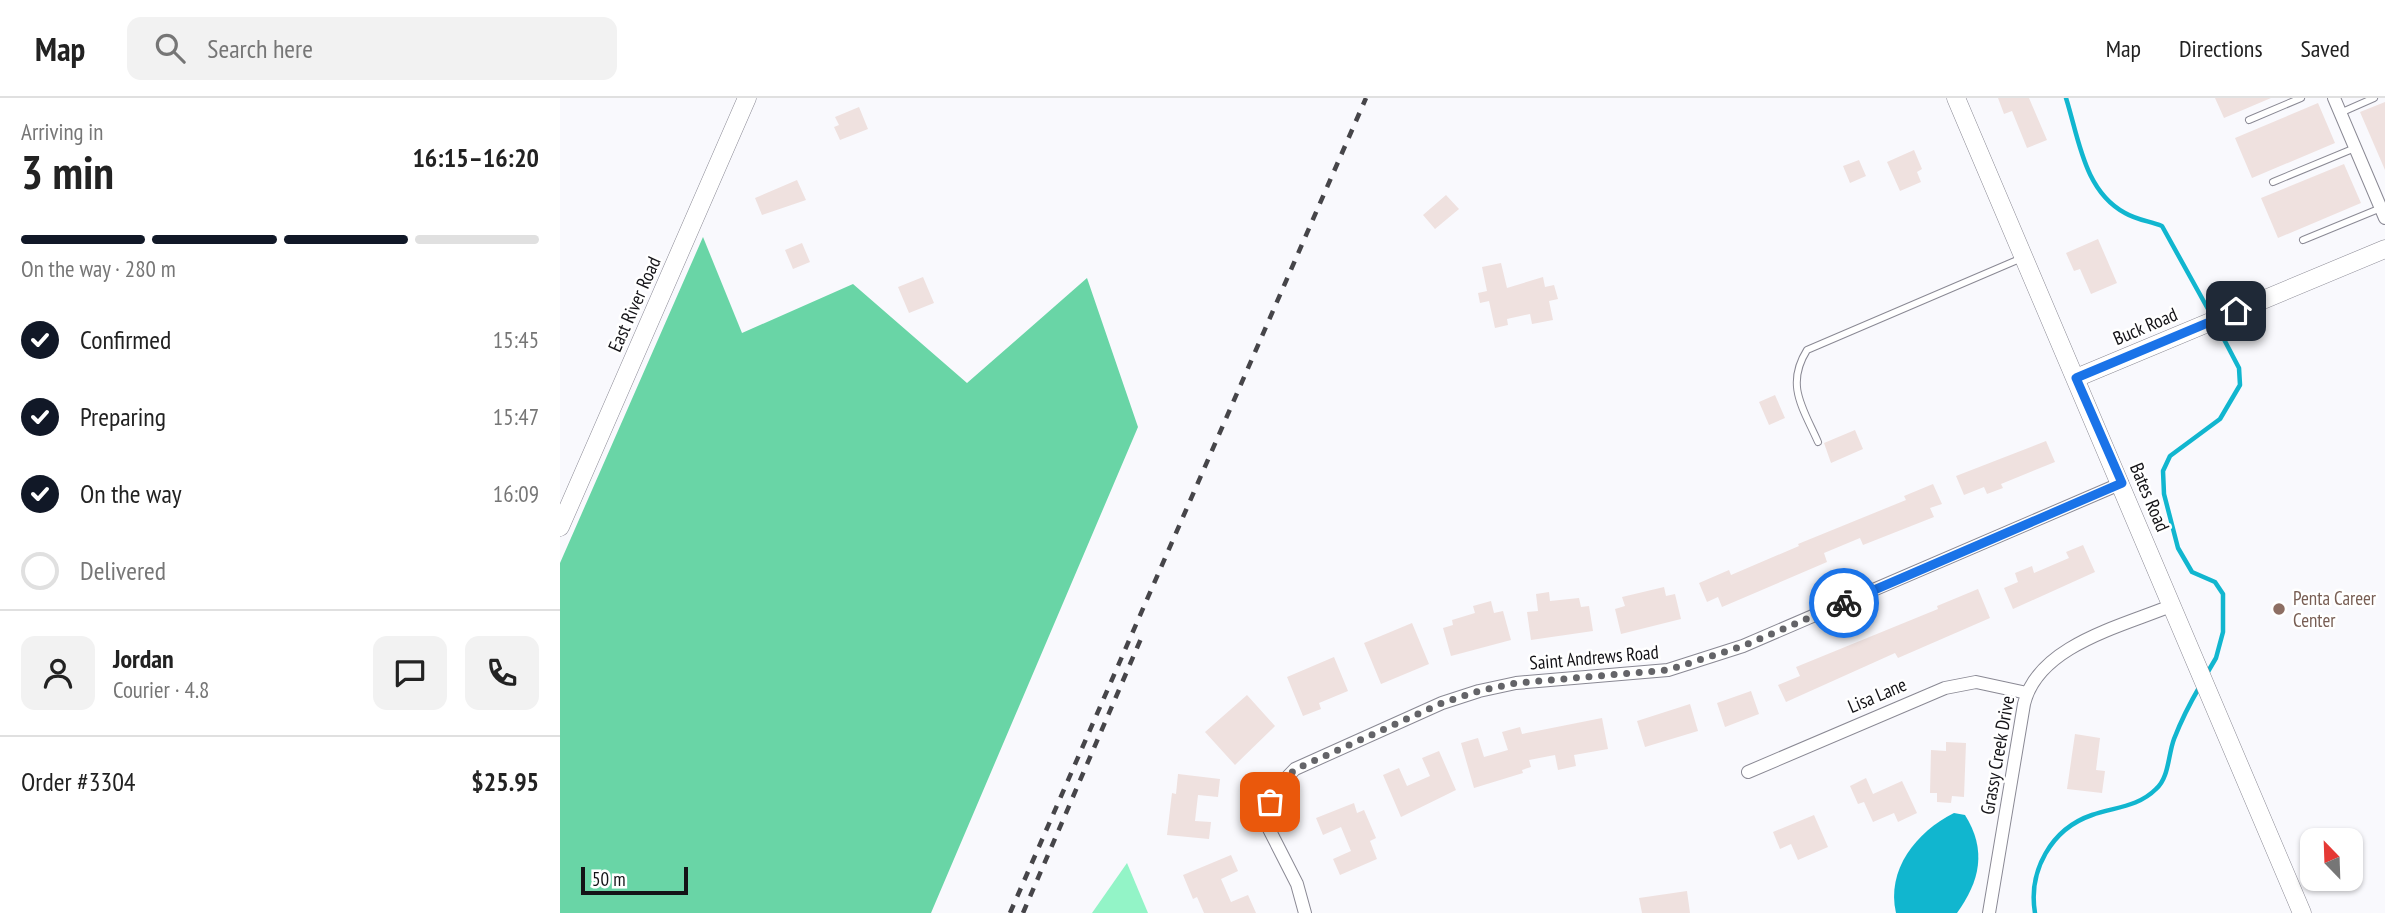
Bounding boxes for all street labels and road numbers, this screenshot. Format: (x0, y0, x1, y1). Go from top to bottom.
street label: East River Road (602, 253, 666, 355)
street label: Buck Road (2109, 302, 2181, 350)
street label: Bates Road (2125, 459, 2175, 535)
street label: Saint Andrews Road (1528, 639, 1660, 675)
street label: Lisa Lane (1844, 672, 1910, 718)
street label: Grassy Creek Drive (1975, 694, 2019, 816)

